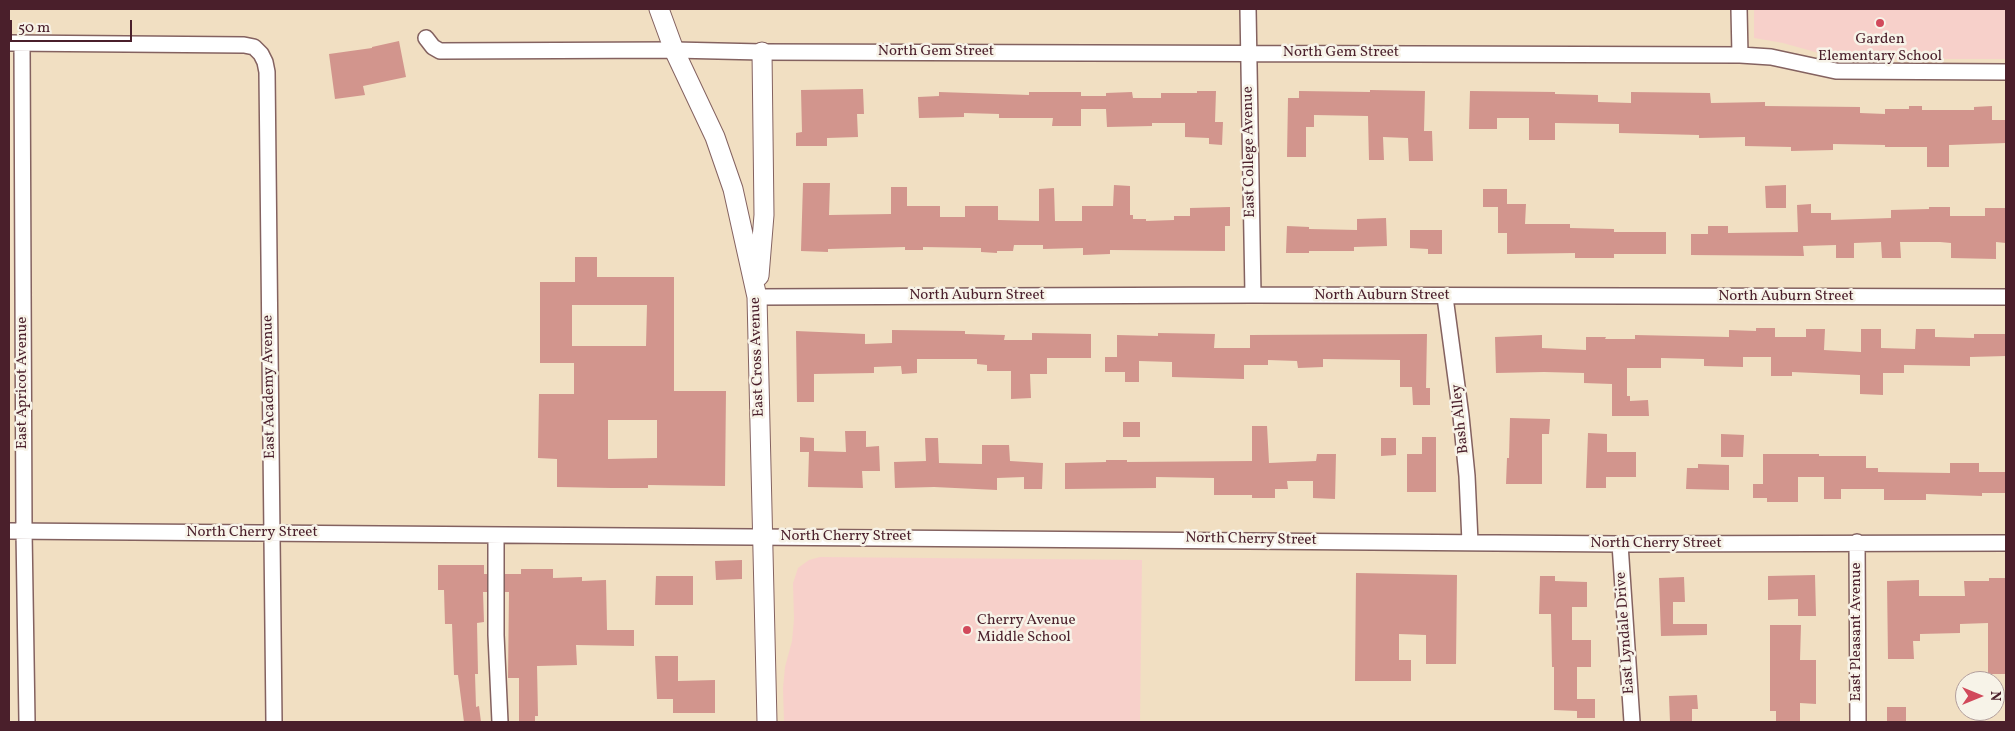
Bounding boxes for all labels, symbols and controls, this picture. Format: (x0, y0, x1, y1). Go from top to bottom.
scale bar (12, 10, 135, 42)
marker: Garden Elementary School (1874, 17, 1886, 29)
text: 50 m (18, 18, 50, 39)
place label: Garden Elementary School (1818, 31, 1942, 66)
street label: North Gem Street (878, 43, 994, 61)
street label: North Gem Street (1283, 44, 1399, 62)
street label: East College Avenue (1240, 86, 1260, 218)
street label: North Auburn Street (909, 287, 1045, 305)
street label: North Auburn Street (1314, 287, 1450, 305)
street label: North Auburn Street (1718, 288, 1854, 306)
street label: East Cross Avenue (747, 297, 769, 417)
street label: East Academy Avenue (260, 315, 280, 459)
street label: East Apricot Avenue (14, 317, 32, 449)
street label: Bash Alley (1448, 383, 1474, 455)
street label: North Cherry Street (186, 524, 318, 542)
street label: North Cherry Street (780, 528, 912, 546)
street label: North Cherry Street (1185, 530, 1317, 550)
street label: North Cherry Street (1590, 535, 1722, 553)
street label: East Pleasant Avenue (1848, 562, 1866, 702)
street label: East Lyndale Drive (1613, 571, 1639, 695)
place label: Cherry Avenue Middle School (977, 612, 1076, 647)
marker: Cherry Avenue Middle School (961, 624, 973, 636)
north arrow (1955, 671, 2005, 721)
text: N (1985, 691, 2004, 701)

